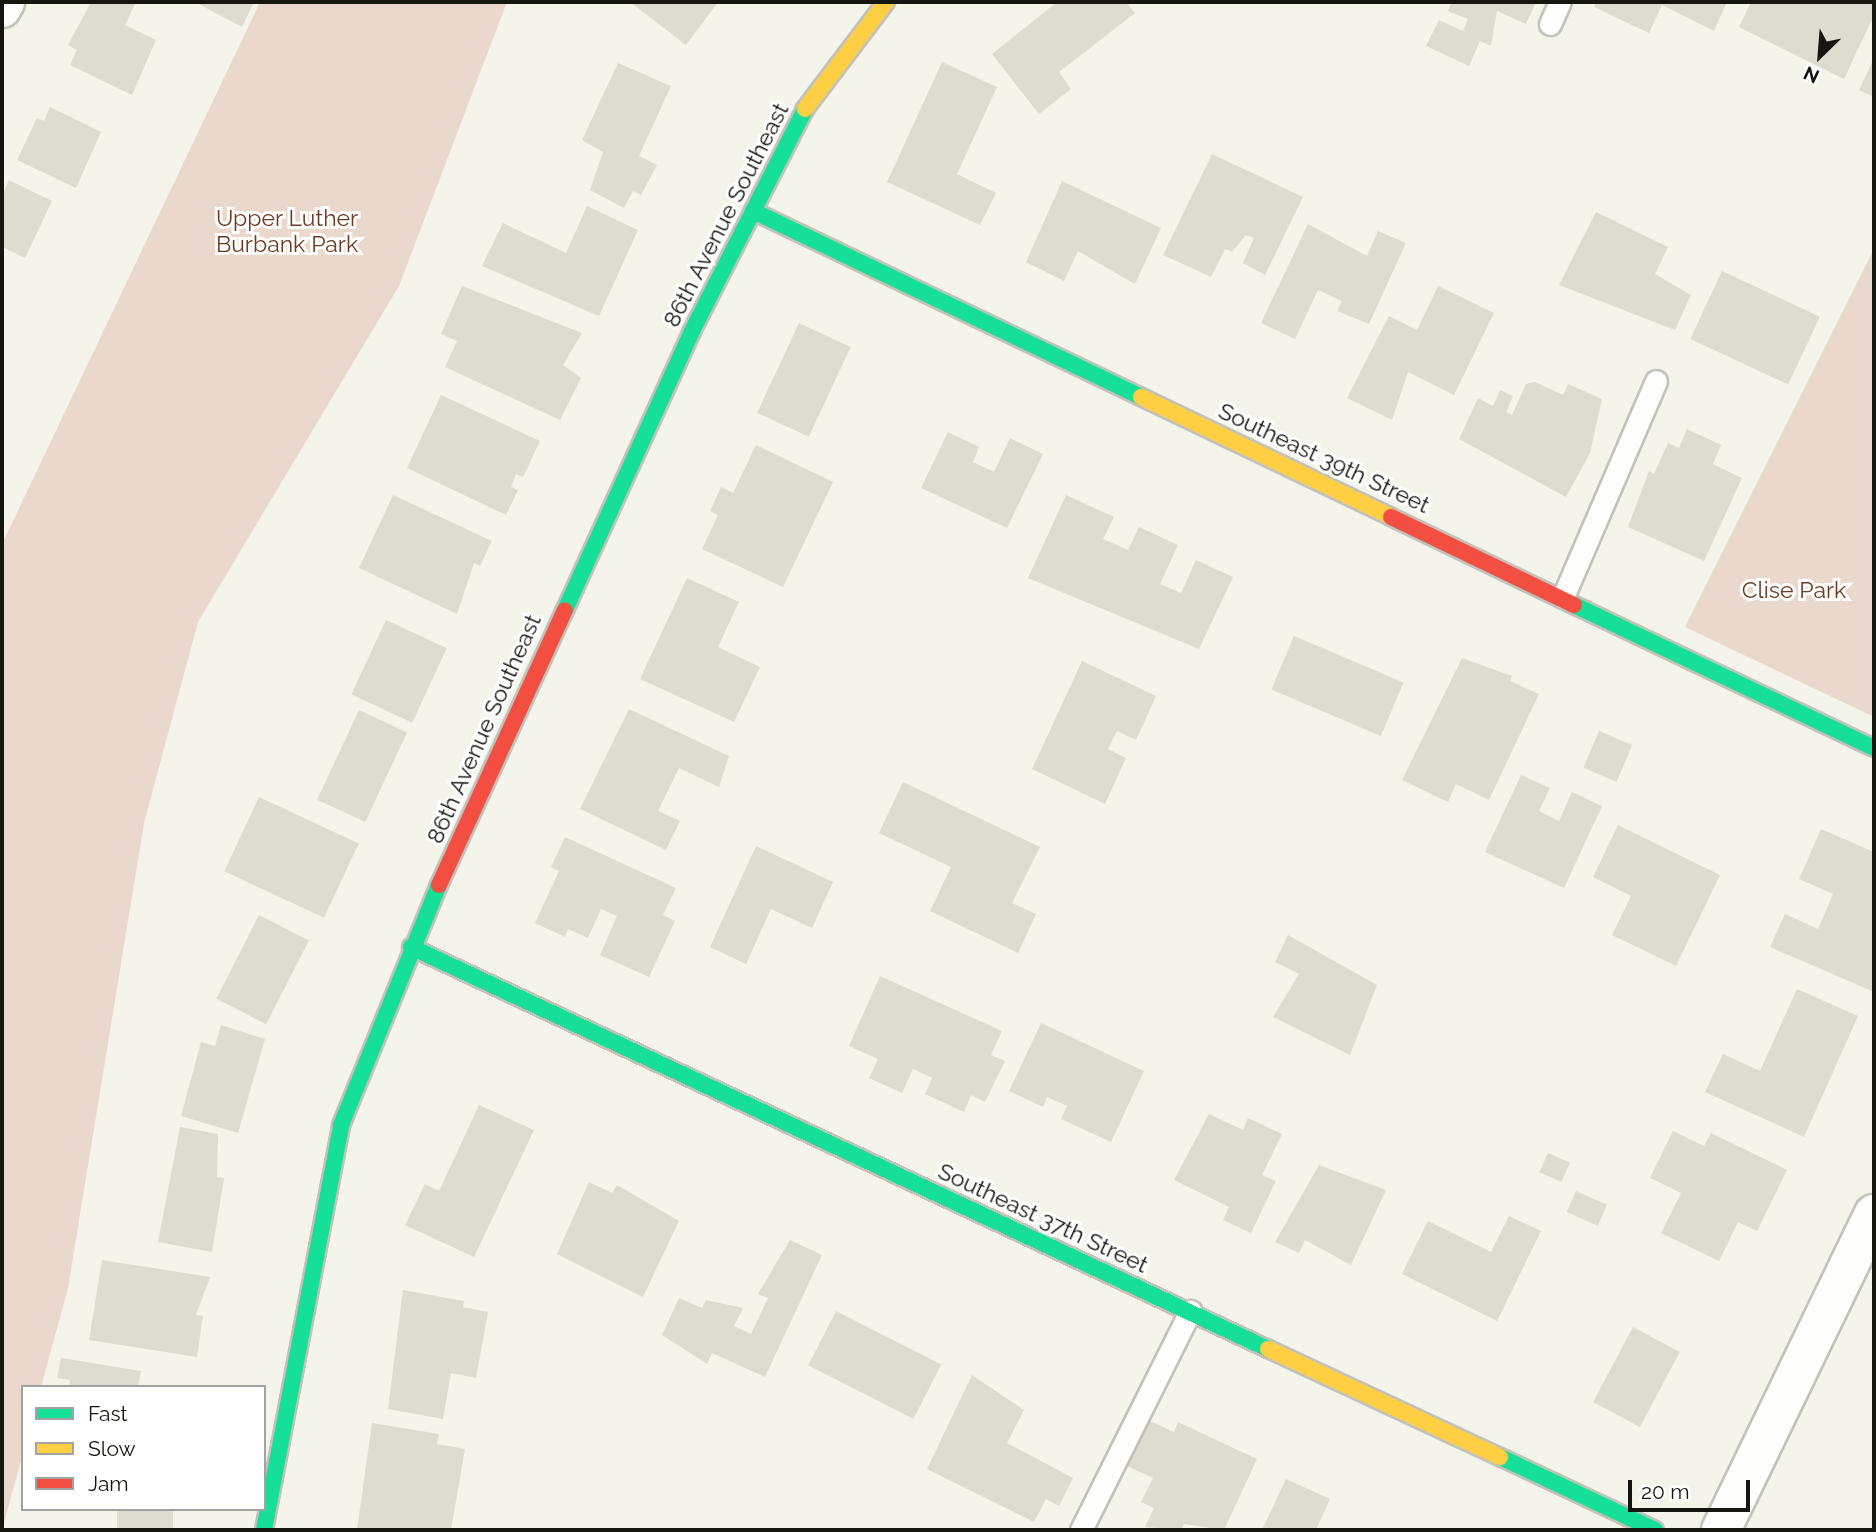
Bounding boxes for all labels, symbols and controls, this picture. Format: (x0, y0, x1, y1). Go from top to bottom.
north arrow (1785, 21, 1855, 91)
text: N (1800, 62, 1822, 88)
street label: 86th Avenue Southeast (657, 98, 795, 332)
park label: Upper Luther Burbank Park (216, 204, 358, 258)
street label: Southeast 39th Street (1214, 397, 1434, 519)
park label: Clise Park (1742, 576, 1846, 604)
street label: 86th Avenue Southeast (421, 610, 547, 848)
street label: Southeast 37th Street (934, 1157, 1152, 1279)
legend (21, 1385, 266, 1511)
text: Fast (88, 1401, 128, 1426)
text: Slow (88, 1436, 136, 1461)
scale bar (1631, 1466, 1754, 1510)
text: Jam (88, 1471, 129, 1496)
text: 20 m (1641, 1479, 1689, 1504)

